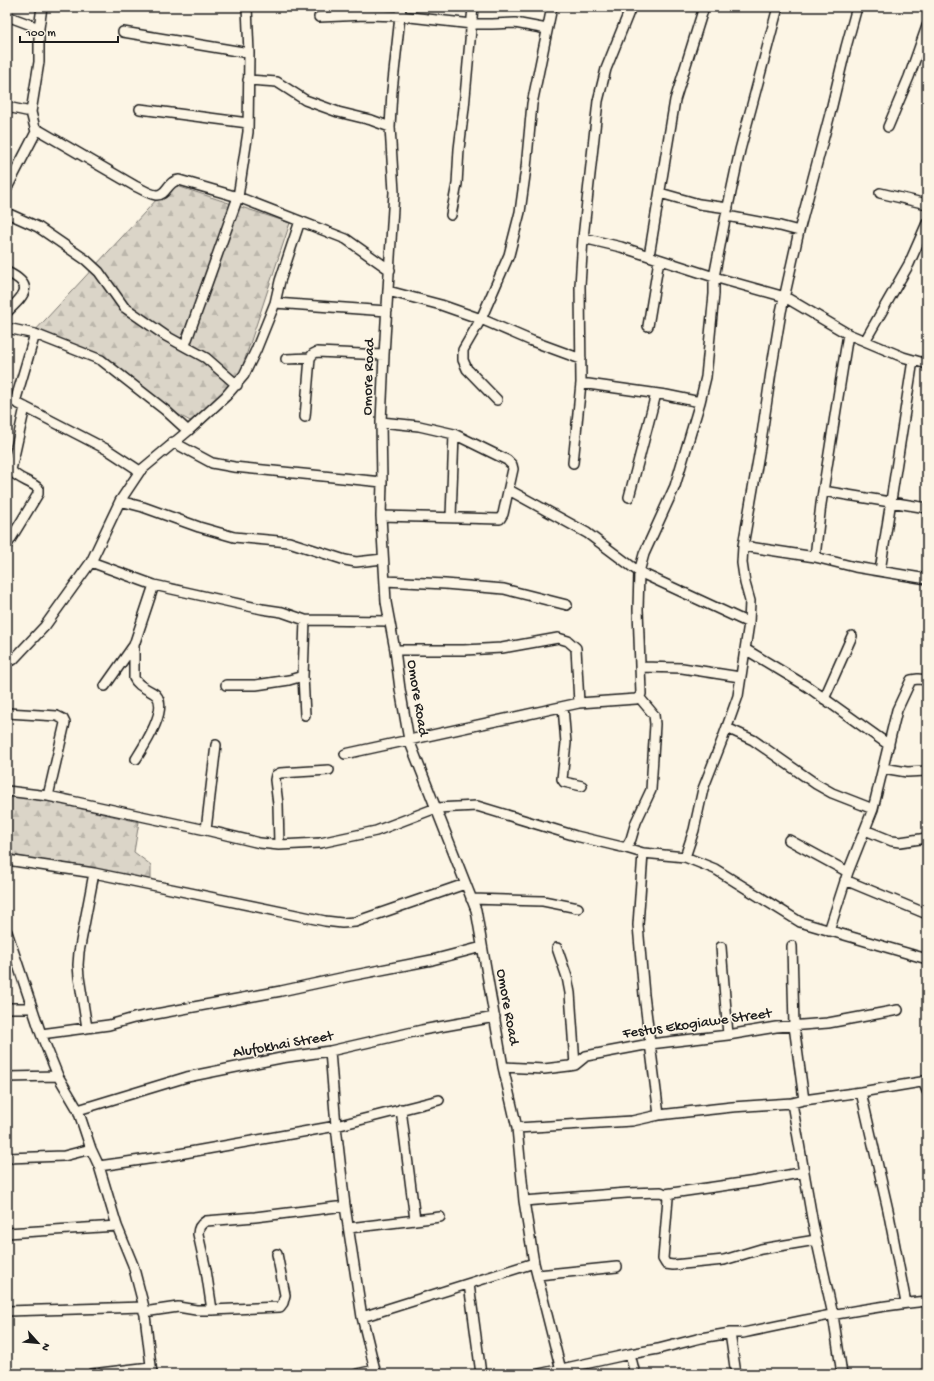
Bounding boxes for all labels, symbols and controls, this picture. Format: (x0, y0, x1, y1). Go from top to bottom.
scale bar (20, 18, 118, 44)
text: 100 m (25, 27, 56, 41)
street label: Omore Road (359, 337, 379, 416)
street label: Omore Road (402, 659, 432, 739)
street label: Omore Road (491, 968, 523, 1048)
street label: Festus Ekogiawe Street (620, 1004, 774, 1043)
street label: Alufokhai Street (231, 1027, 336, 1063)
north arrow (18, 1323, 58, 1363)
text: N (38, 1341, 52, 1353)

